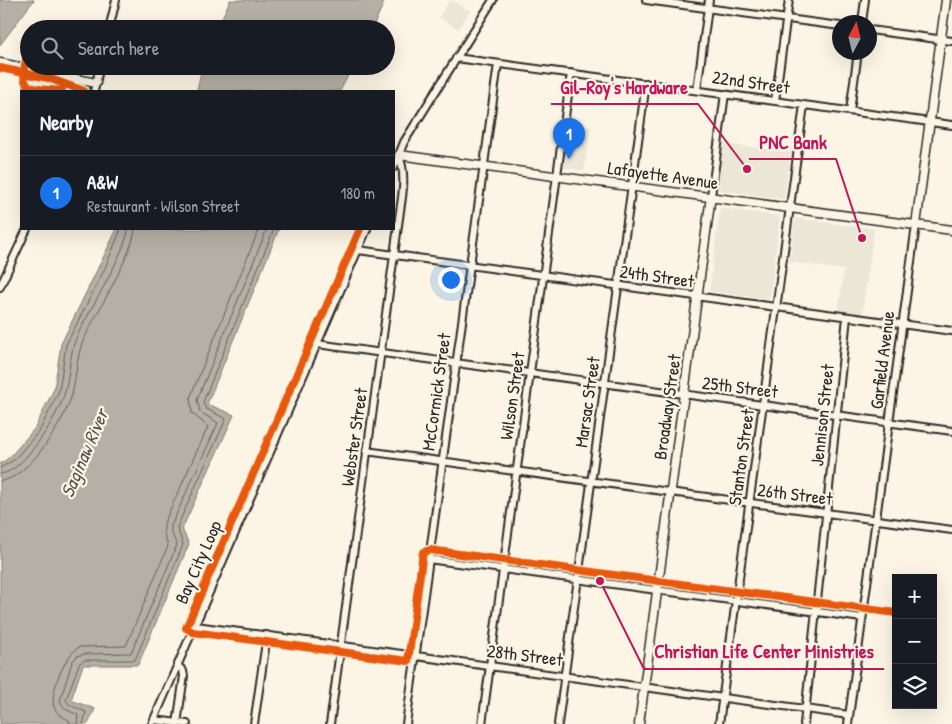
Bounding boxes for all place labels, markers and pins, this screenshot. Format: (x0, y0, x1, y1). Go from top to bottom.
callout: Gil-Roy's Hardware (551, 70, 698, 104)
pin: 1 (553, 118, 585, 159)
callout: PNC Bank (749, 125, 836, 159)
callout: Christian Life Center Ministries (644, 635, 884, 669)

